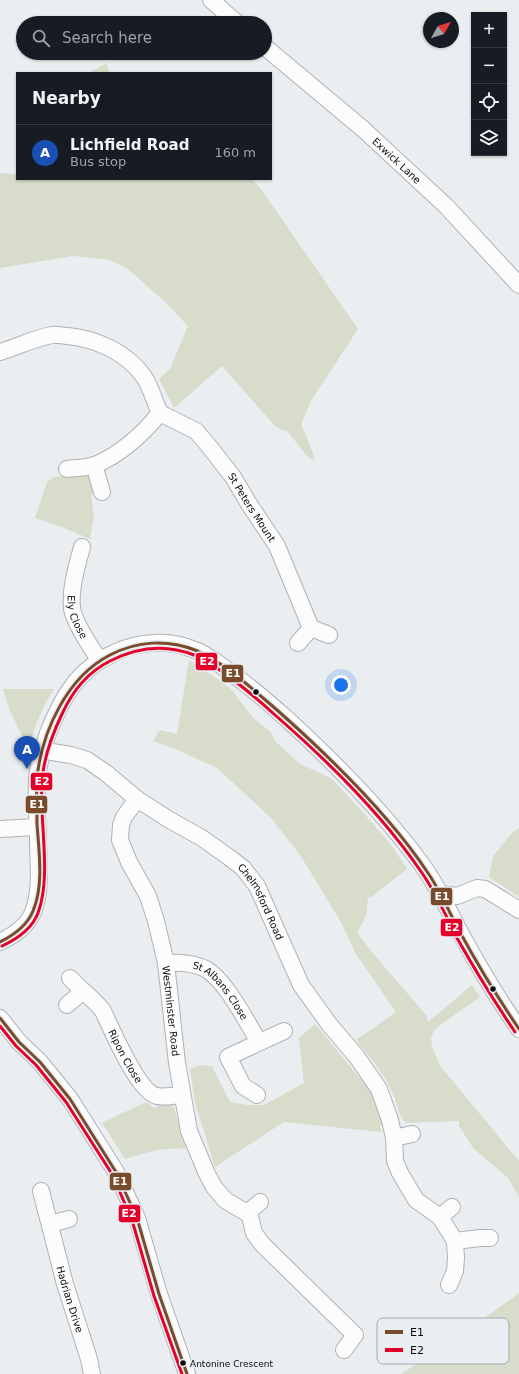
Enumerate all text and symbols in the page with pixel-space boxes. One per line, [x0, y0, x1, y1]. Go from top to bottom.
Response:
north arrow [423, 12, 459, 48]
map controls [471, 12, 507, 156]
button: + [471, 12, 507, 48]
search box [16, 16, 272, 60]
icon: search [30, 27, 52, 49]
text: Search here [62, 29, 152, 47]
button: − [471, 48, 507, 84]
button: locate [471, 84, 507, 120]
text: Nearby [32, 88, 101, 108]
button: layers [471, 120, 507, 156]
text: Lichfield Road [70, 136, 189, 154]
street label: Exwick Lane [370, 136, 423, 186]
text: A [40, 145, 50, 160]
text: 160 m [214, 145, 256, 160]
text: Bus stop [70, 154, 126, 169]
street label: St Peters Mount [226, 471, 278, 544]
street label: Ely Close [66, 595, 89, 641]
line badge: E2 [195, 652, 218, 671]
text: E2 [199, 655, 215, 668]
line badge: E1 [221, 664, 244, 683]
text: E1 [225, 667, 241, 680]
your location [331, 675, 351, 695]
unlabelled marker [251, 687, 261, 697]
pin: A [14, 736, 40, 769]
line badge: E2 [30, 772, 53, 791]
text: E2 [34, 775, 50, 788]
line badge: E1 [25, 795, 48, 814]
text: E1 [29, 798, 45, 811]
street label: Chelmsford Road [236, 861, 285, 942]
line badge: E1 [430, 887, 453, 906]
text: E1 [434, 890, 450, 903]
line badge: E2 [440, 918, 463, 937]
text: E2 [444, 921, 460, 934]
street label: St Albans Close [192, 960, 250, 1022]
street label: Westminster Road [160, 965, 181, 1057]
unlabelled marker [488, 984, 498, 994]
street label: Ripon Close [106, 1028, 144, 1085]
line badge: E1 [109, 1172, 132, 1191]
text: E1 [112, 1175, 128, 1188]
line badge: E2 [118, 1204, 141, 1223]
text: E2 [121, 1207, 137, 1220]
street label: Hadrian Drive [55, 1265, 85, 1334]
legend [377, 1318, 509, 1364]
text: E1 [410, 1326, 424, 1339]
text: E2 [410, 1344, 424, 1357]
marker: Antonine Crescent [178, 1358, 188, 1368]
place label: Antonine Crescent [190, 1359, 273, 1369]

